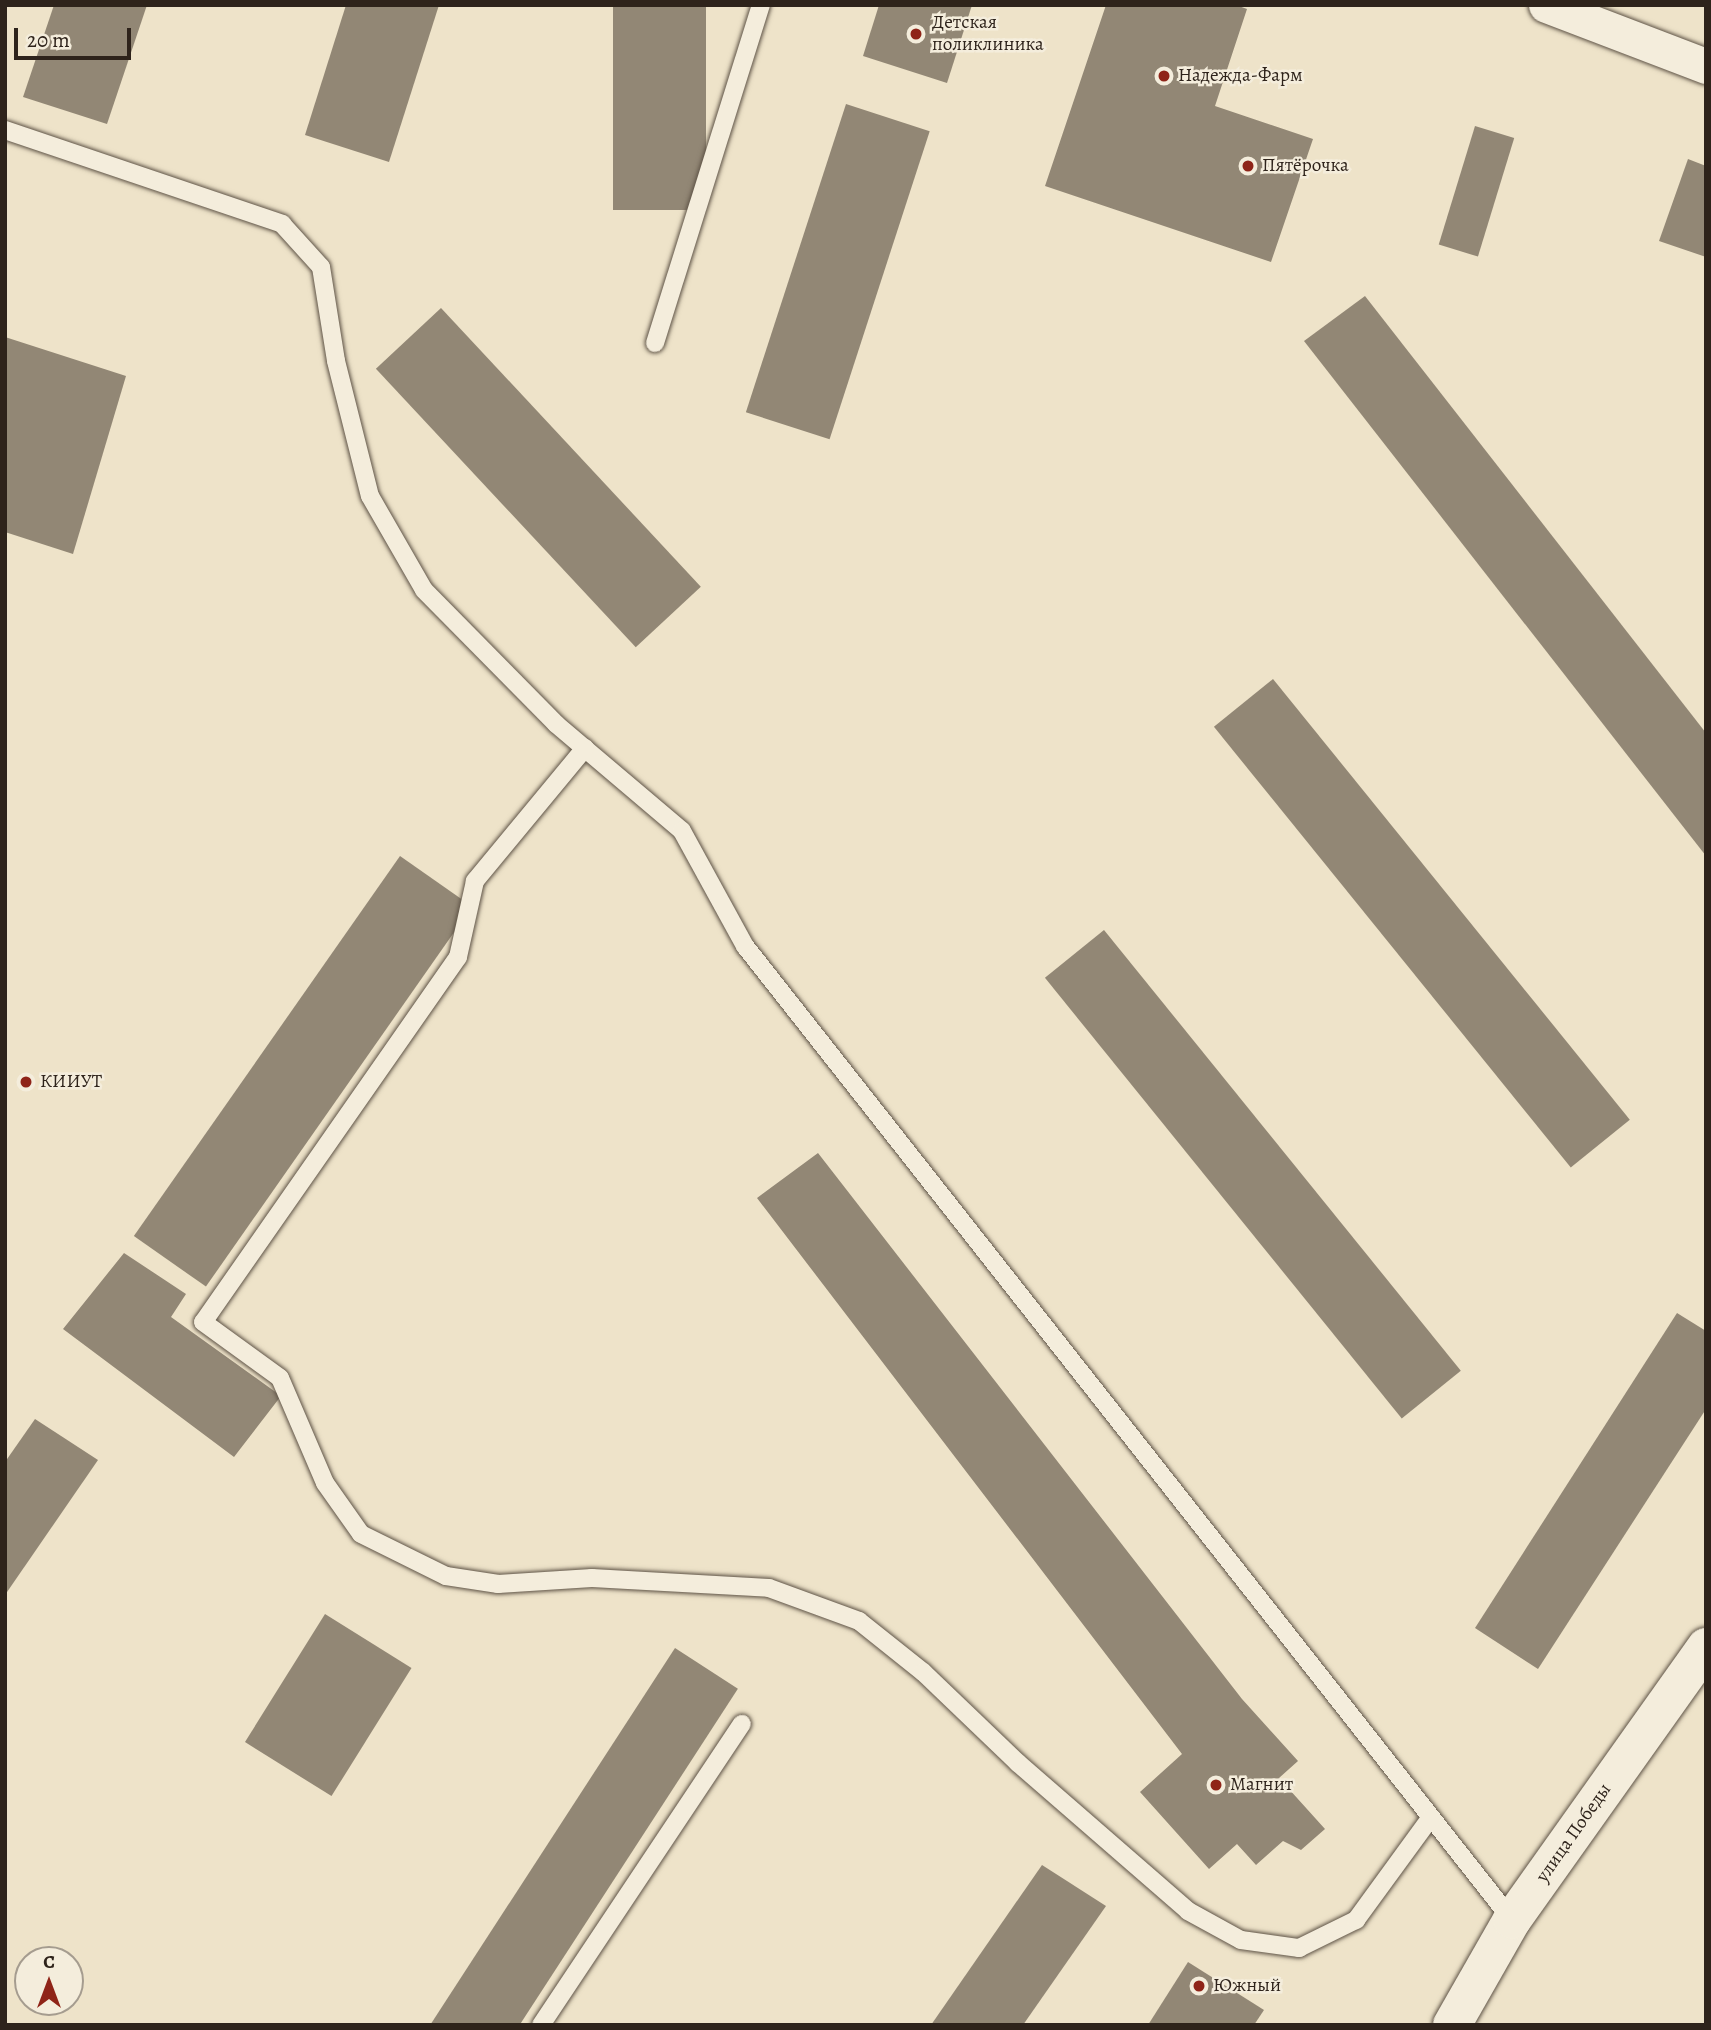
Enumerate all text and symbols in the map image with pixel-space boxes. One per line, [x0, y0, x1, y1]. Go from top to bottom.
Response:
place label: Детская поликлиника [932, 12, 1044, 56]
scale bar [18, 14, 135, 58]
marker: Детская поликлиника [906, 24, 926, 44]
text: 20 m [27, 26, 70, 54]
place label: Надежда-Фарм [1178, 65, 1303, 87]
marker: Надежда-Фарм [1156, 68, 1172, 84]
place label: Пятёрочка [1262, 155, 1349, 177]
marker: Пятёрочка [1240, 158, 1256, 174]
place label: КИИУТ [40, 1071, 102, 1093]
marker: КИИУТ [18, 1074, 34, 1090]
place label: Магнит [1230, 1774, 1293, 1796]
marker: Магнит [1208, 1777, 1224, 1793]
street label: улица Победы [1531, 1779, 1617, 1887]
north arrow [14, 1946, 84, 2016]
text: С [43, 1949, 55, 1975]
place label: Южный [1213, 1975, 1281, 1997]
marker: Южный [1191, 1978, 1207, 1994]

